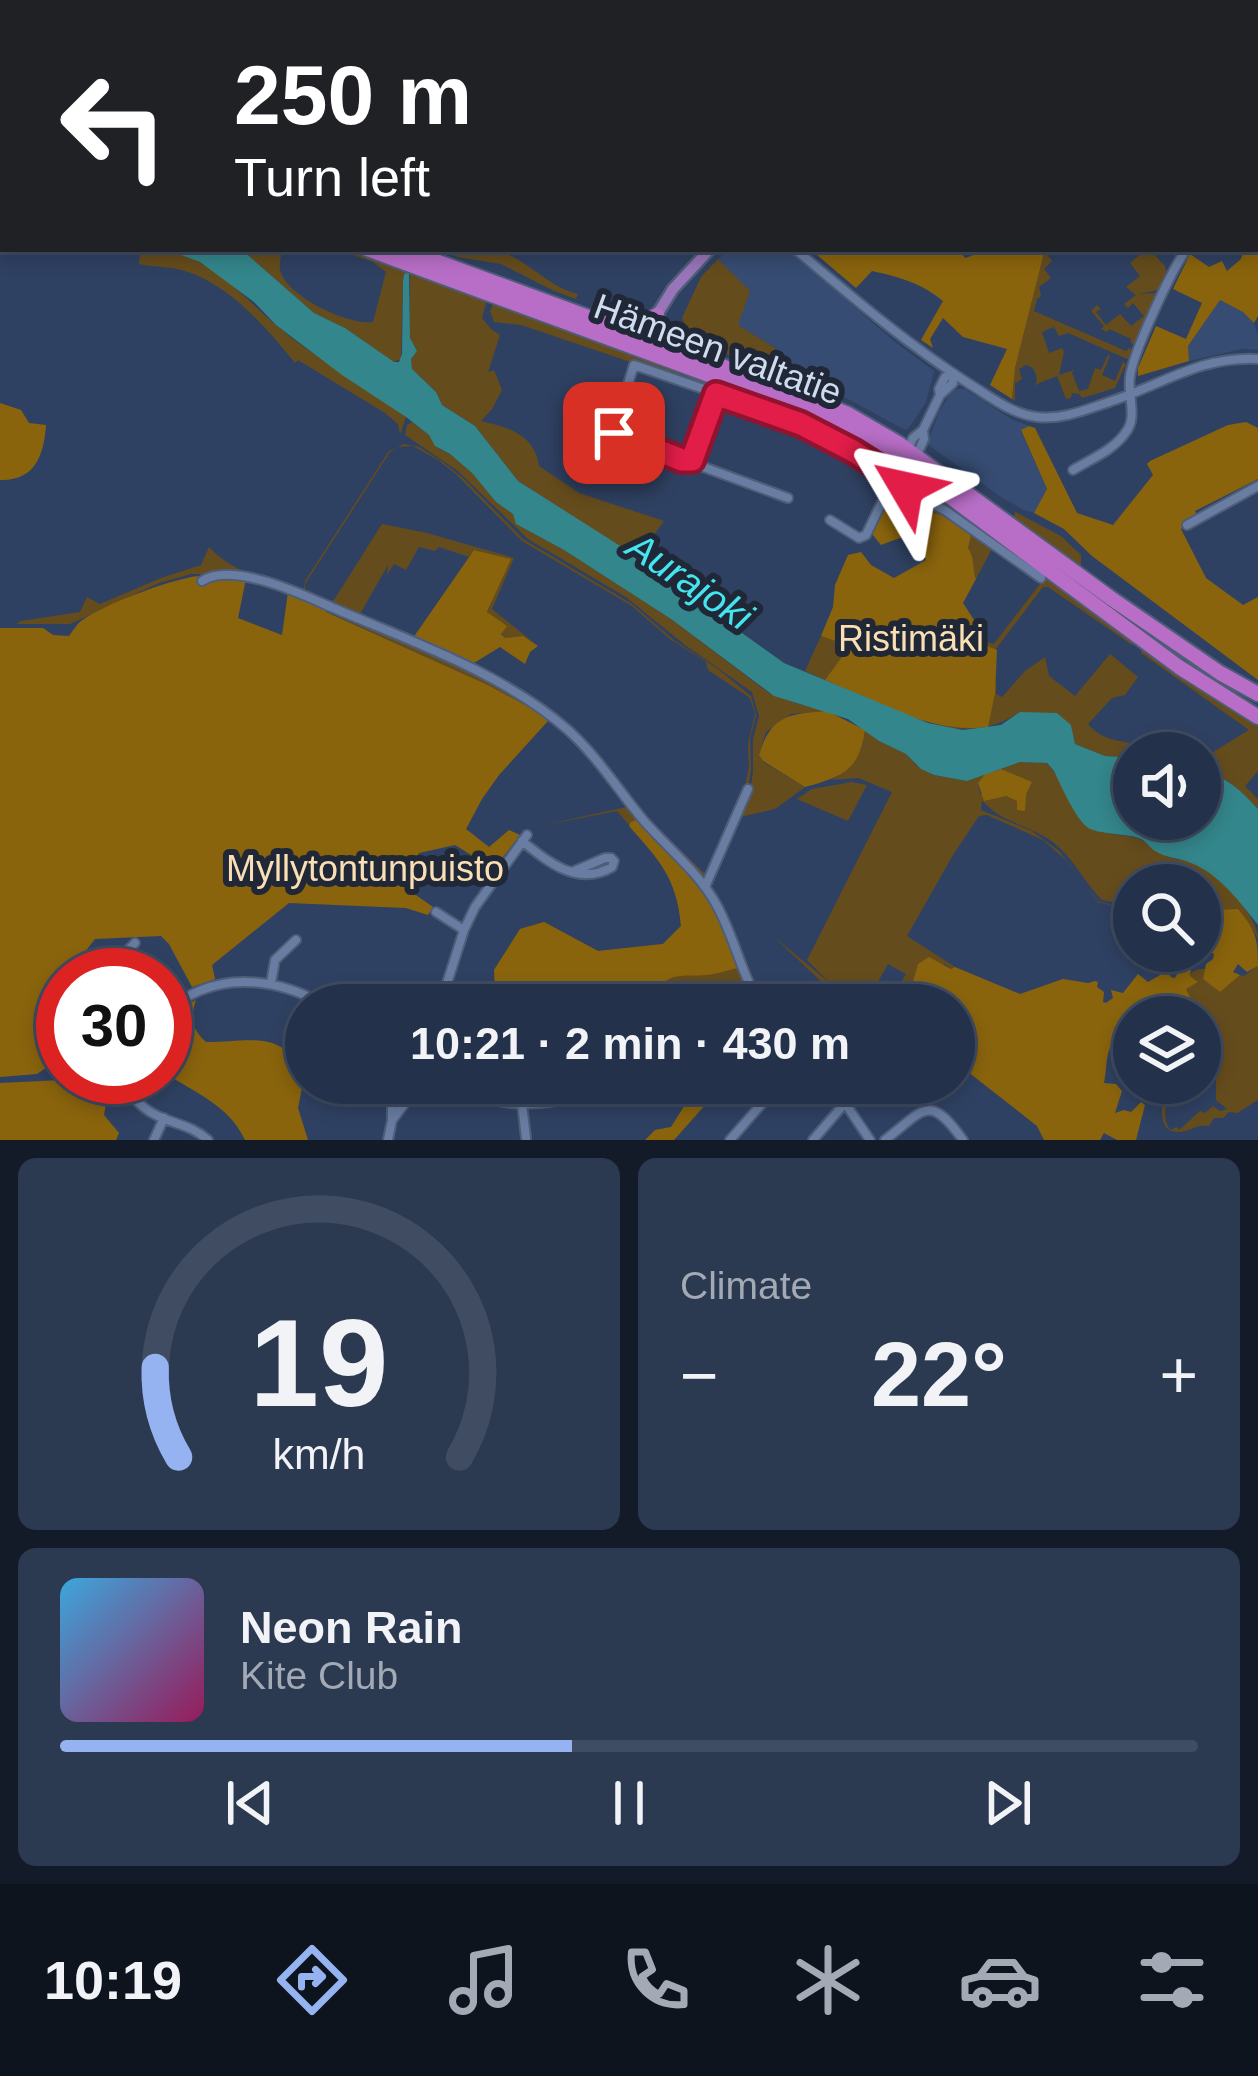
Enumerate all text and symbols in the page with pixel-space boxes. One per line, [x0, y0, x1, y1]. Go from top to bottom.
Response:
icon: left [36, 48, 192, 204]
text: 250 m [234, 48, 472, 142]
text: Turn left [234, 147, 430, 207]
street label: Hämeen valtatie [589, 285, 847, 413]
pin [563, 382, 665, 484]
icon: arrive [581, 400, 647, 466]
position arrow [843, 425, 969, 551]
water label: Aurajoki [618, 523, 762, 639]
park label: Ristimäki [838, 618, 984, 659]
map controls [1113, 732, 1221, 1104]
button: sound [1113, 732, 1221, 840]
park label: Myllytontunpuisto [226, 848, 504, 889]
button: search [1113, 864, 1221, 972]
speed limit sign: 30 [36, 948, 192, 1104]
button: layers [1113, 996, 1221, 1104]
text: 10:21 · 2 min · 430 m [410, 1018, 850, 1069]
text: Climate [680, 1264, 812, 1307]
text: 19 [250, 1293, 388, 1432]
text: 22° [871, 1325, 1007, 1425]
text: − [680, 1338, 719, 1412]
text: + [1159, 1338, 1198, 1412]
text: km/h [273, 1430, 365, 1478]
text: Neon Rain [240, 1602, 463, 1653]
text: Kite Club [240, 1654, 398, 1697]
icon: previous [217, 1770, 283, 1836]
icon: pause [596, 1770, 662, 1836]
icon: next [975, 1770, 1041, 1836]
icon: directions [270, 1938, 354, 2022]
icon: music [442, 1938, 526, 2022]
icon: phone [614, 1938, 698, 2022]
icon: climate [786, 1938, 870, 2022]
icon: car [958, 1938, 1042, 2022]
icon: filters [1130, 1938, 1214, 2022]
text: 10:19 [44, 1950, 182, 2010]

